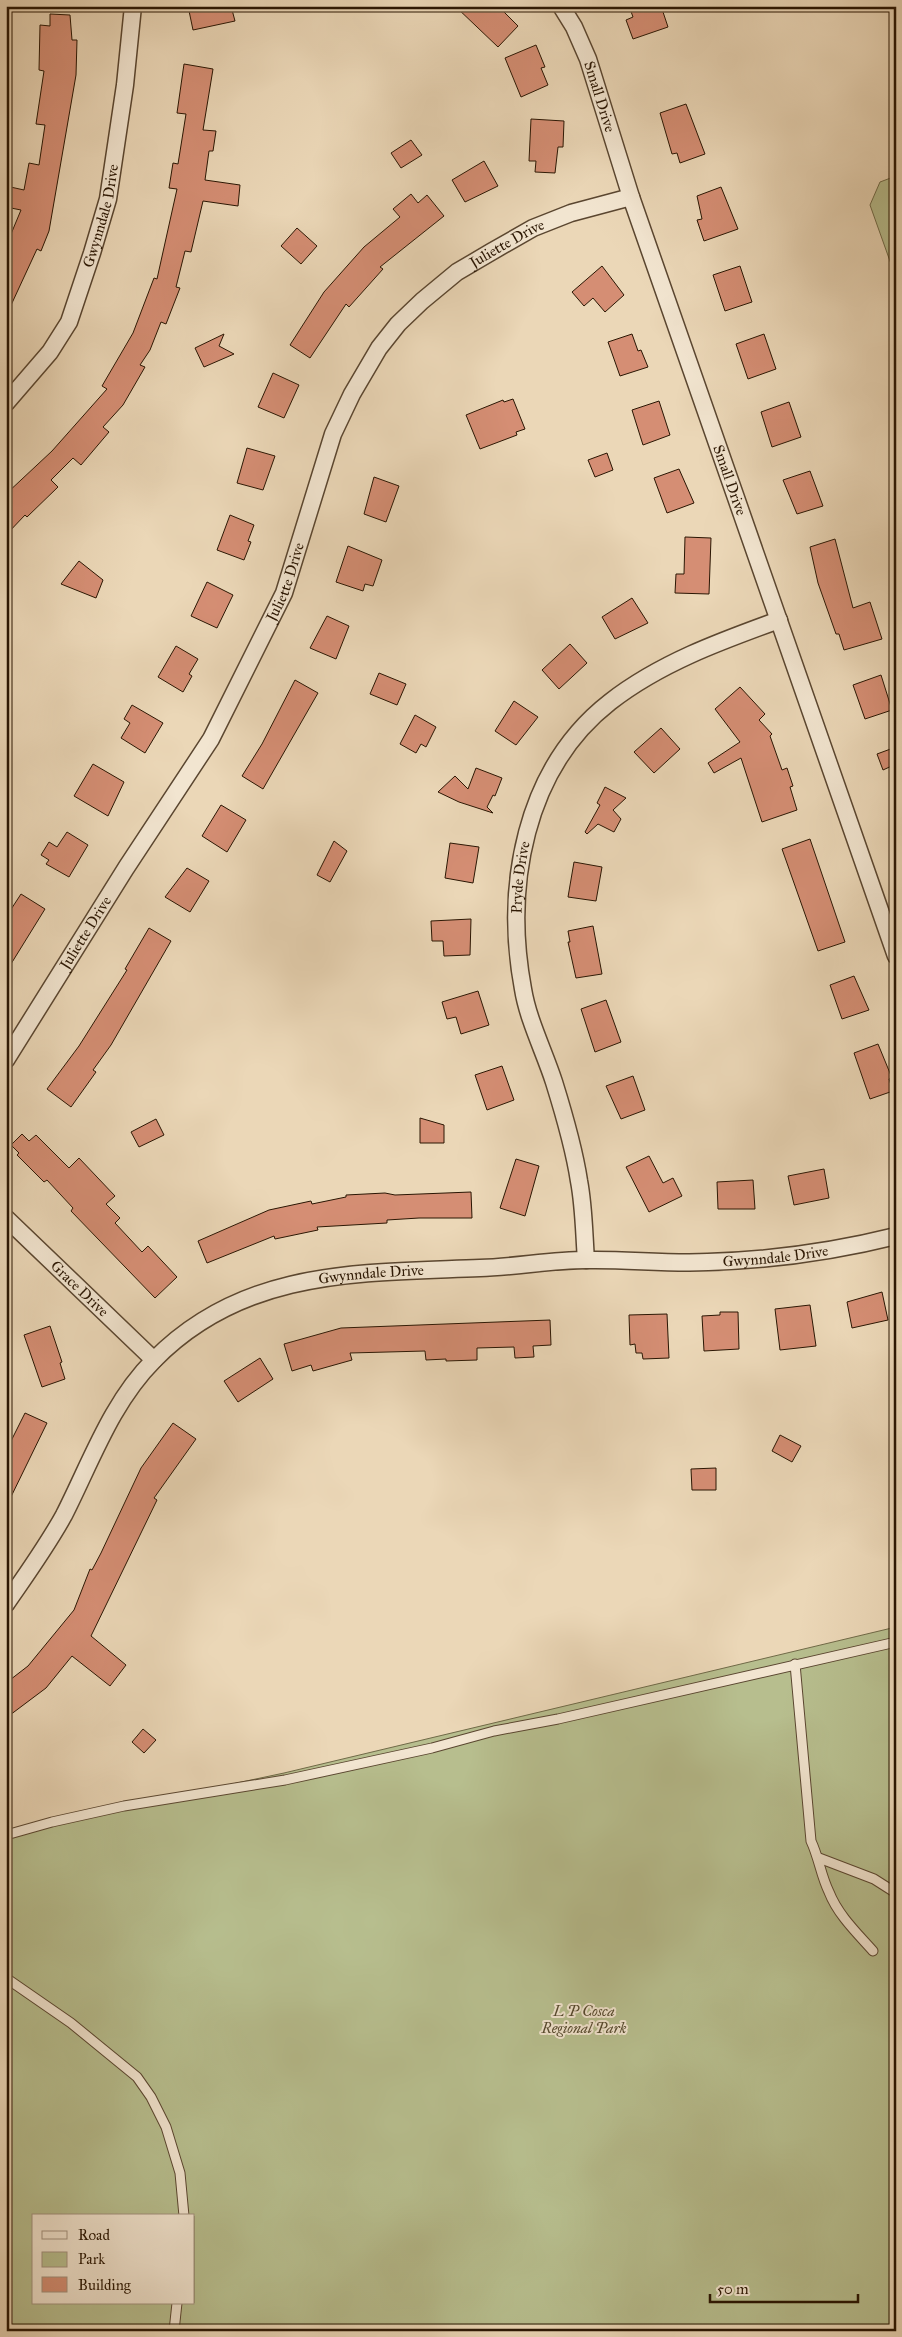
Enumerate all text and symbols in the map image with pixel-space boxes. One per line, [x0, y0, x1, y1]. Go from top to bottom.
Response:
street label: Small Drive [580, 59, 619, 134]
street label: Gwynndale Drive [79, 163, 122, 270]
street label: Juliette Drive [465, 216, 547, 273]
street label: Small Drive [709, 442, 750, 518]
street label: Juliette Drive [261, 540, 308, 627]
street label: Pryde Drive [507, 839, 534, 914]
street label: Juliette Drive [55, 893, 115, 975]
street label: Gwynndale Drive [722, 1241, 829, 1270]
street label: Grace Drive [47, 1257, 112, 1321]
street label: Gwynndale Drive [317, 1261, 424, 1288]
park label: L P Cosca Regional Park [541, 2002, 627, 2037]
legend [32, 2214, 195, 2304]
text: Road [78, 2226, 110, 2244]
text: Park [78, 2250, 105, 2268]
scale bar [710, 2272, 857, 2304]
text: Building [78, 2276, 132, 2294]
text: 50 m [717, 2280, 749, 2298]

